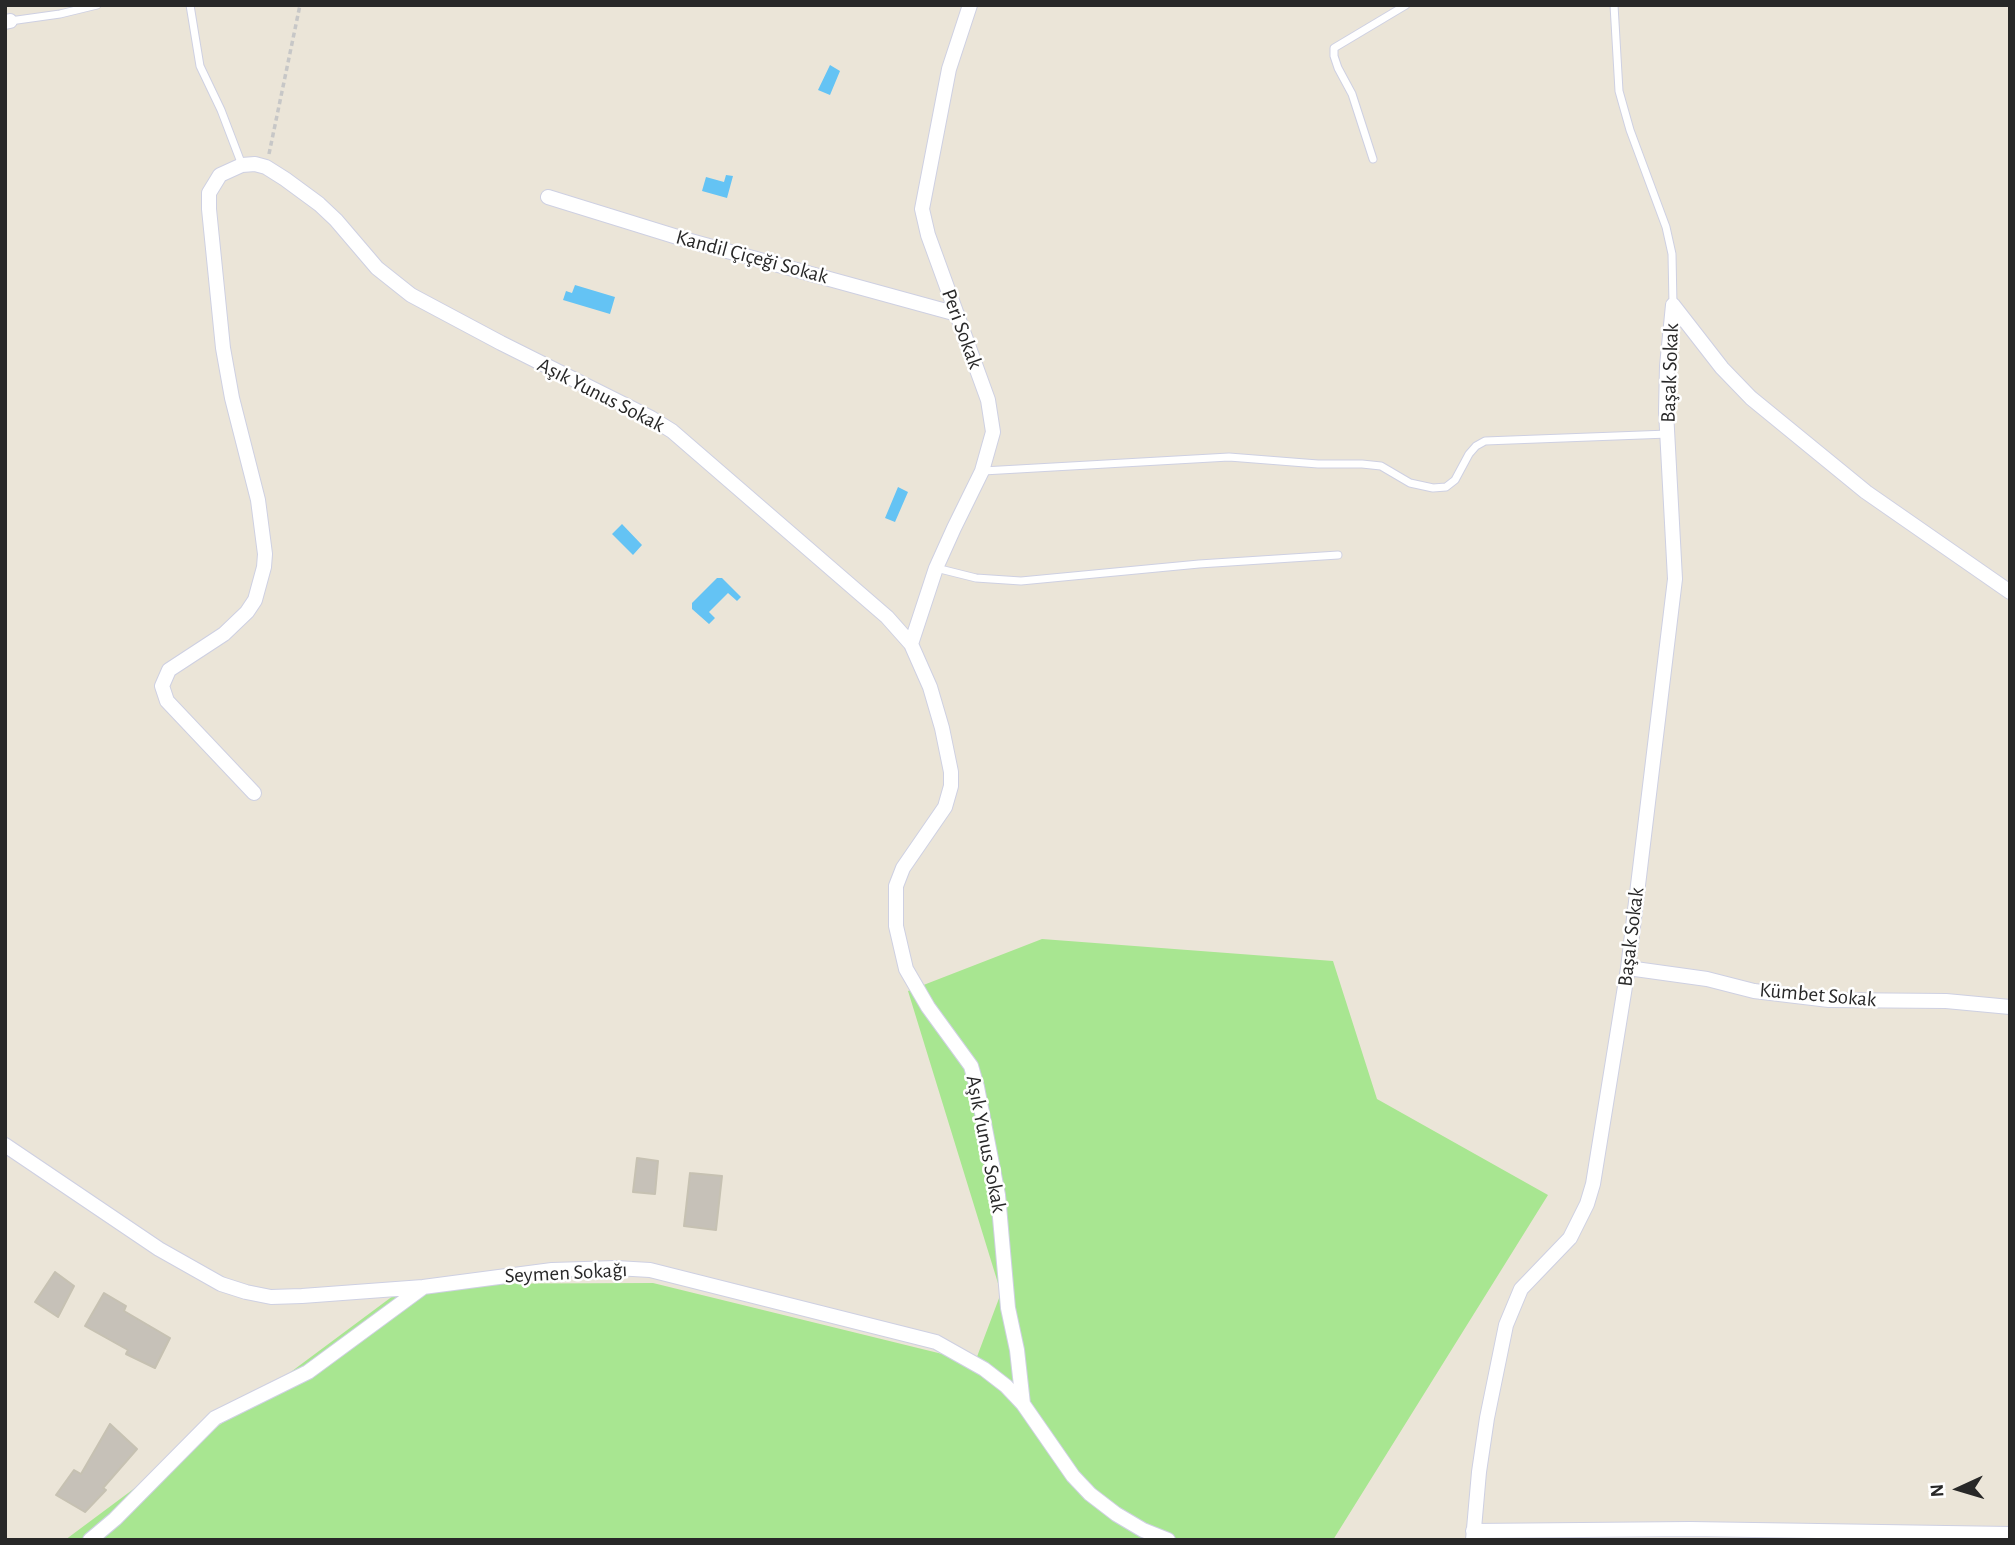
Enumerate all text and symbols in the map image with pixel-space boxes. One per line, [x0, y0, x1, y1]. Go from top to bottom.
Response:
street label: Kandil Çiçeği Sokak [673, 225, 831, 289]
street label: Peri Sokak [936, 286, 988, 372]
street label: Başak Sokak [1656, 323, 1684, 423]
street label: Aşık Yunus Sokak [533, 352, 669, 438]
street label: Başak Sokak [1612, 886, 1650, 988]
street label: Kümbet Sokak [1758, 977, 1878, 1013]
street label: Aşık Yunus Sokak [960, 1073, 1012, 1215]
street label: Seymen Sokağı [504, 1257, 628, 1289]
north arrow [1924, 1454, 1994, 1524]
text: N [1928, 1483, 1947, 1498]

